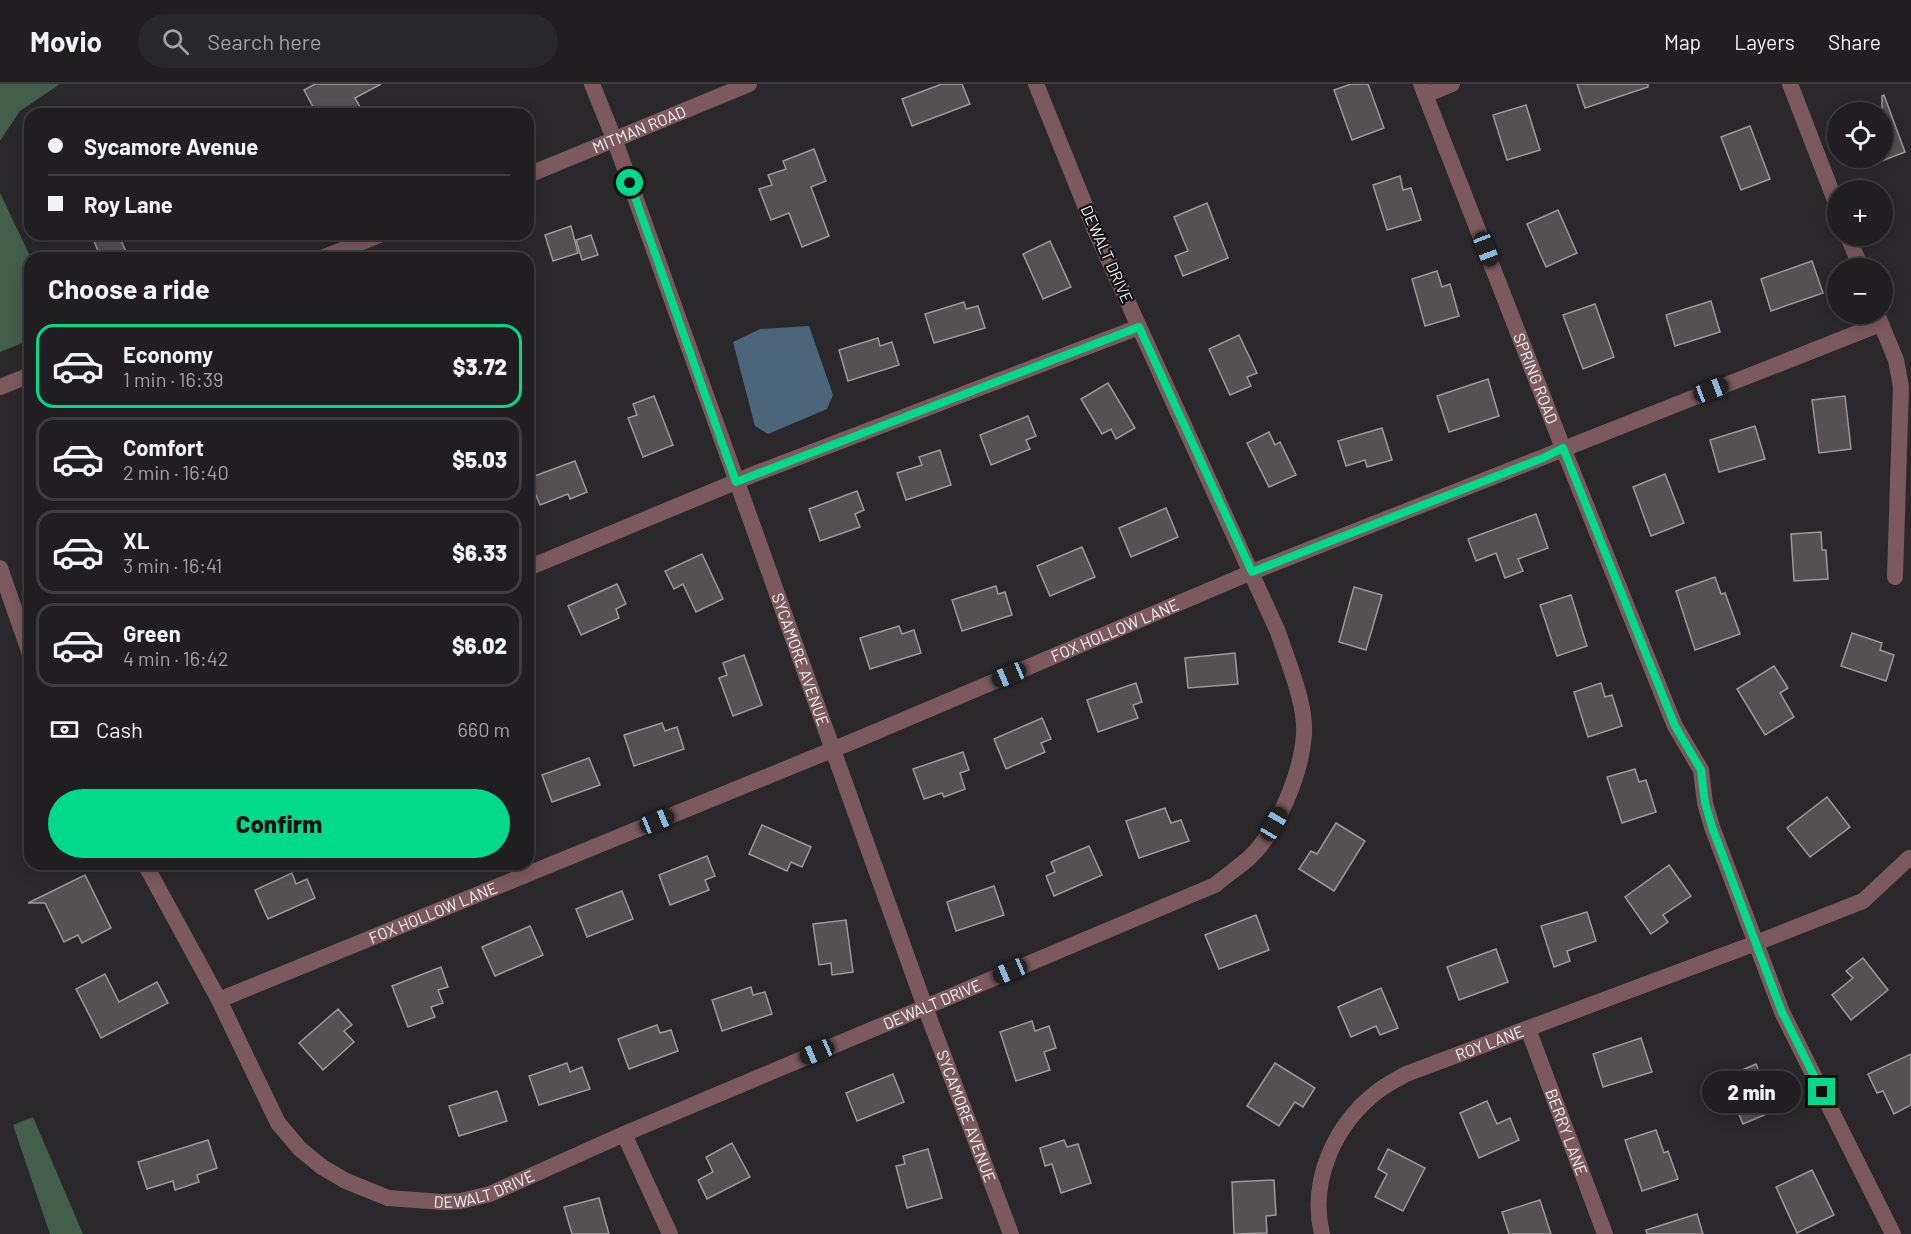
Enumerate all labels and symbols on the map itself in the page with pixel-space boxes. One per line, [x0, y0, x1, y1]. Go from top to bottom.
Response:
street label: MITMAN ROAD [589, 101, 688, 157]
route start [616, 169, 643, 196]
street label: DEWALT DRIVE [1077, 202, 1137, 305]
car [1471, 229, 1501, 269]
street label: SPRING ROAD [1510, 330, 1563, 426]
car [1691, 375, 1731, 405]
street label: SYCAMORE AVENUE [768, 590, 834, 728]
street label: FOX HOLLOW LANE [1048, 594, 1181, 665]
car [989, 660, 1029, 690]
car [1257, 804, 1291, 844]
car [637, 806, 677, 836]
street label: FOX HOLLOW LANE [366, 878, 500, 947]
car [990, 956, 1030, 986]
street label: DEWALT DRIVE [880, 975, 984, 1033]
street label: ROY LANE [1452, 1021, 1526, 1064]
car [797, 1037, 837, 1067]
street label: SYCAMORE AVENUE [933, 1047, 1001, 1185]
callout: 2 min [1702, 1071, 1801, 1113]
route end [1808, 1078, 1835, 1105]
street label: BERRY LANE [1542, 1086, 1592, 1178]
street label: DEWALT DRIVE [433, 1165, 537, 1211]

